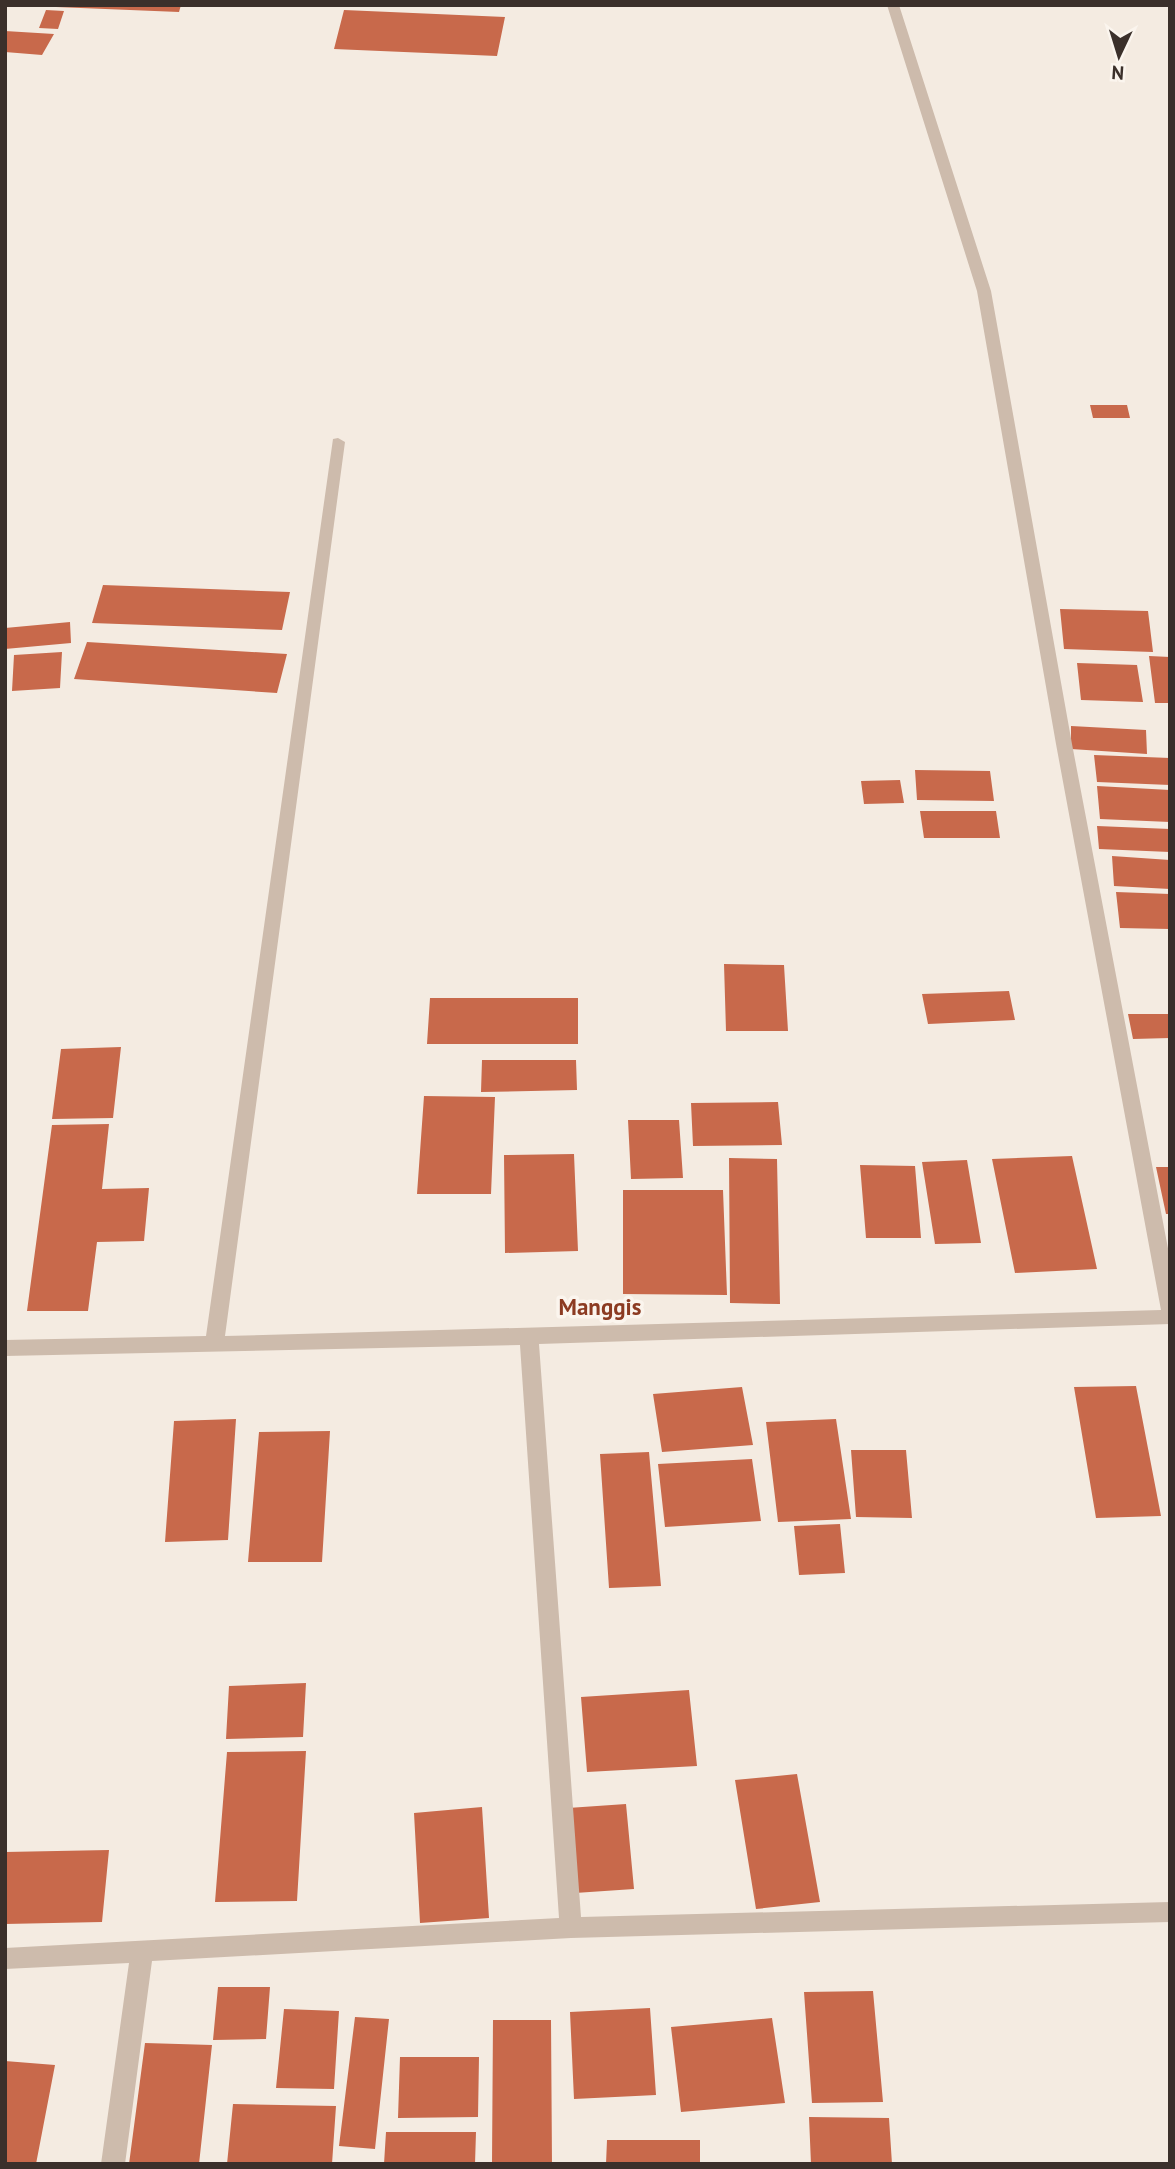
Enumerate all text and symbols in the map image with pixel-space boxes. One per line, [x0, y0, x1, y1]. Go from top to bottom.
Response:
north arrow [1084, 21, 1154, 91]
text: N [1111, 61, 1125, 85]
district label: Manggis [559, 1292, 642, 1321]

